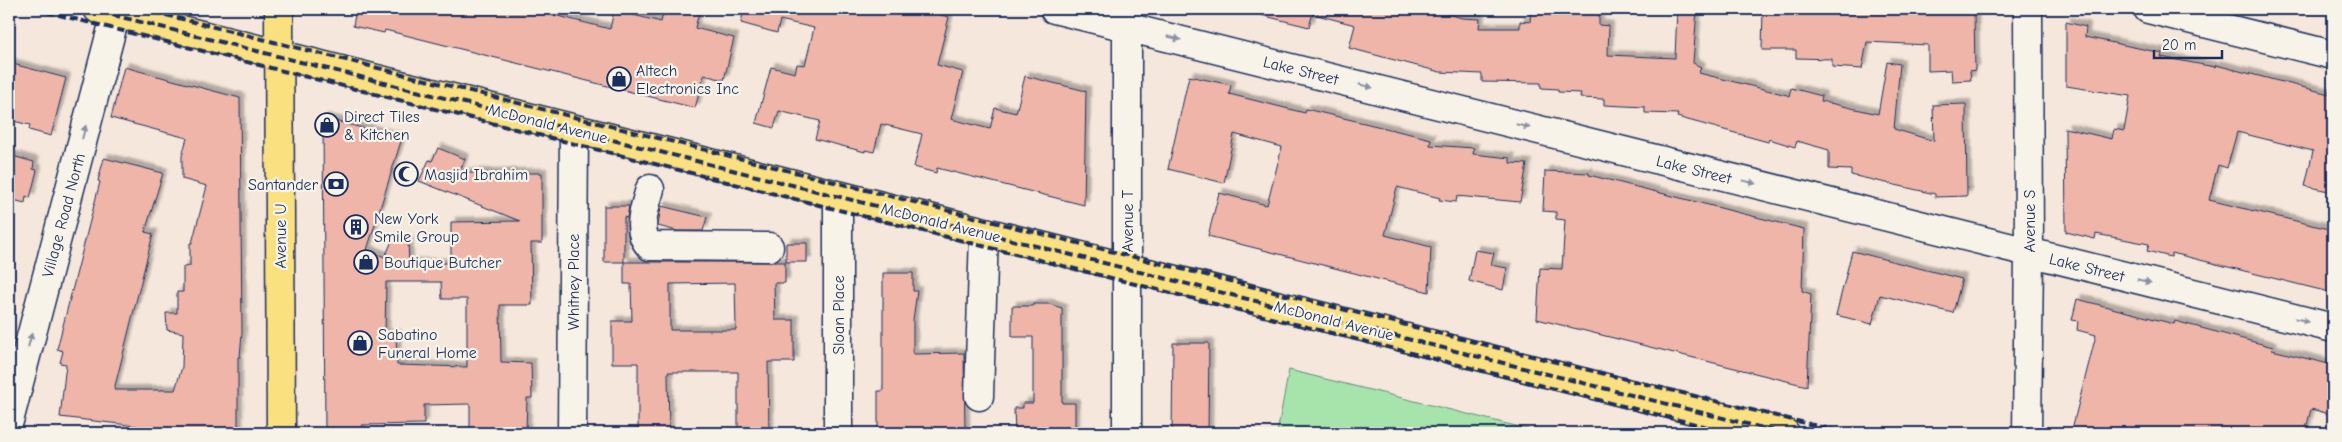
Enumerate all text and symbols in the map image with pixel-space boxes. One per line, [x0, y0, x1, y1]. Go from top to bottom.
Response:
scale bar [2154, 28, 2222, 60]
one-way arrow [1167, 34, 1182, 42]
text: 20 m [2162, 36, 2196, 54]
street label: Lake Street [1261, 53, 1341, 89]
place label: Altech Electronics Inc [636, 62, 739, 98]
shop icon: Altech Electronics Inc [606, 66, 632, 92]
one-way arrow [1358, 82, 1373, 90]
street label: McDonald Avenue [486, 100, 610, 148]
place label: Direct Tiles & Kitchen [344, 108, 420, 144]
shop icon: Direct Tiles & Kitchen [314, 112, 340, 138]
one-way arrow [1516, 122, 1531, 130]
one-way arrow [81, 124, 89, 139]
street label: Village Road North [39, 151, 89, 279]
street label: Lake Street [1654, 152, 1734, 188]
mosque icon: Masjid Ibrahim [393, 161, 419, 187]
place label: Masjid Ibrahim [424, 166, 528, 184]
bank icon: Santander [323, 171, 349, 197]
place label: Santander [248, 176, 319, 194]
one-way arrow [1741, 179, 1756, 187]
street label: Avenue T [1119, 189, 1137, 252]
street label: Avenue S [2021, 189, 2039, 252]
street label: McDonald Avenue [879, 199, 1003, 247]
street label: Avenue U [272, 203, 290, 269]
place label: New York Smile Group [374, 210, 459, 246]
building icon: New York Smile Group [343, 214, 369, 240]
street label: Whitney Place [565, 234, 583, 330]
shop icon: Boutique Butcher [353, 249, 379, 275]
street label: Lake Street [2047, 250, 2127, 286]
place label: Boutique Butcher [384, 254, 502, 272]
street label: Sloan Place [830, 275, 848, 355]
one-way arrow [2137, 277, 2152, 285]
street label: McDonald Avenue [1272, 297, 1396, 345]
one-way arrow [2295, 316, 2310, 324]
place label: Sabatino Funeral Home [378, 326, 477, 362]
shop icon: Sabatino Funeral Home [347, 330, 373, 356]
one-way arrow [26, 332, 34, 347]

